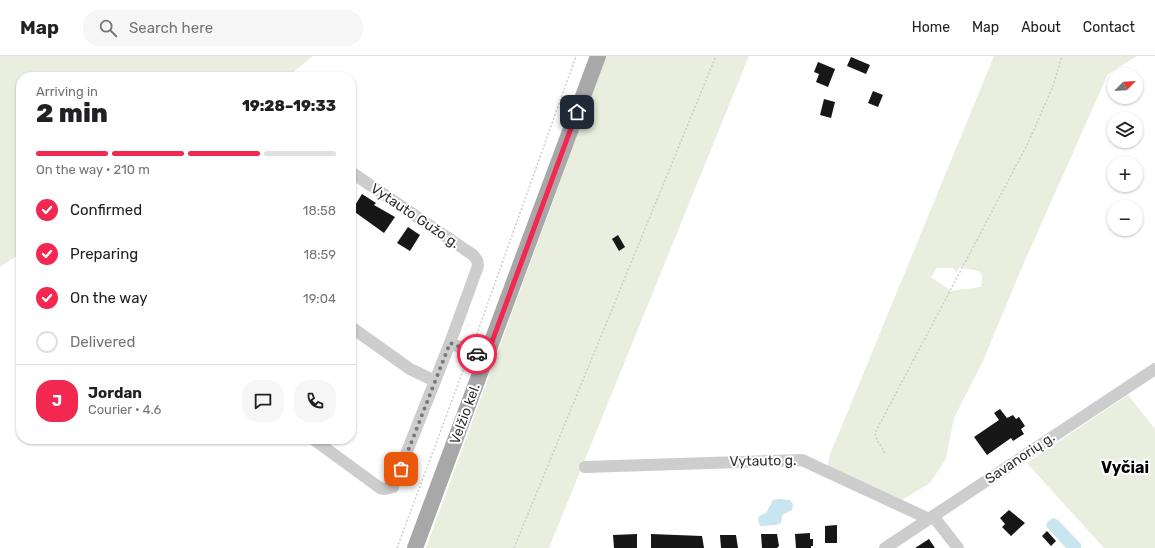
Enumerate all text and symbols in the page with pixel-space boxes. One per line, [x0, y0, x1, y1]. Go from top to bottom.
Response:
search box [83, 10, 363, 46]
text: Map [20, 16, 59, 39]
icon: search [97, 17, 119, 39]
text: Search here [129, 19, 213, 37]
text: Home [912, 19, 950, 36]
text: Map [972, 19, 999, 36]
text: About [1021, 19, 1061, 36]
text: Contact [1083, 19, 1135, 36]
north arrow [1107, 68, 1143, 104]
map controls [1107, 68, 1143, 236]
text: Arriving in [36, 84, 98, 99]
pin [560, 95, 594, 129]
text: 19:28–19:33 [242, 97, 336, 115]
text: 2 min [36, 98, 108, 129]
icon: home [566, 101, 588, 123]
button: layers [1107, 112, 1143, 148]
button: + [1107, 156, 1143, 192]
text: On the way · 210 m [36, 162, 150, 177]
street label: Vytauto Gužo g. [367, 180, 463, 252]
icon: check [36, 199, 58, 221]
button: − [1107, 200, 1143, 236]
text: Confirmed [70, 201, 142, 219]
text: 18:58 [303, 203, 336, 218]
icon: check [36, 243, 58, 265]
text: Preparing [70, 245, 138, 263]
text: 18:59 [303, 247, 336, 262]
icon: check [36, 287, 58, 309]
text: On the way [70, 289, 148, 307]
text: 19:04 [303, 291, 336, 306]
text: Delivered [70, 333, 135, 351]
courier [457, 334, 497, 374]
icon: car [466, 343, 488, 365]
button: chat [242, 380, 284, 422]
button: phone [294, 380, 336, 422]
street label: Velžio kel. [446, 381, 484, 447]
text: Jordan [88, 384, 142, 402]
text: J [52, 392, 62, 410]
text: Courier · 4.6 [88, 402, 161, 417]
street label: Savanorių g. [982, 428, 1058, 488]
pin [384, 452, 418, 486]
street label: Vytauto g. [729, 452, 797, 470]
icon: bag [390, 458, 412, 480]
district label: Vyčiai [1101, 458, 1149, 477]

